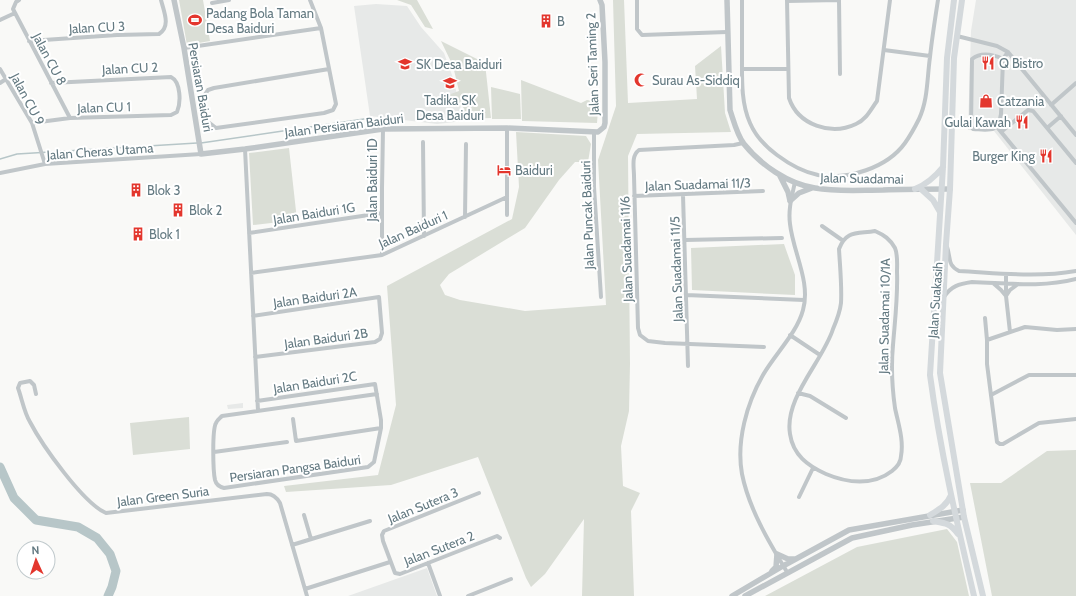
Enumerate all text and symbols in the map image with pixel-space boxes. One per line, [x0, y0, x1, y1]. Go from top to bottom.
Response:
place label: Padang Bola Taman Desa Baiduri [206, 5, 314, 36]
sports icon: Padang Bola Taman Desa Baiduri [187, 12, 203, 28]
street label: Jalan Seri Taming 2 [582, 12, 602, 117]
building icon: B [538, 13, 554, 29]
place label: B [557, 13, 565, 29]
street label: Jalan CU 3 [67, 18, 126, 37]
street label: Jalan CU 8 [29, 29, 71, 88]
street label: Persiaran Baiduri [185, 41, 217, 133]
restaurant icon: Q Bistro [980, 55, 996, 71]
place label: Q Bistro [999, 55, 1043, 71]
school or university icon: SK Desa Baiduri [397, 56, 413, 72]
place label: SK Desa Baiduri [416, 56, 502, 72]
street label: Jalan CU 2 [101, 59, 159, 78]
street label: Jalan CU 9 [7, 69, 48, 128]
mosque icon: Surau As-Siddiq [633, 72, 649, 88]
place label: Surau As-Siddiq [652, 72, 740, 88]
school or university icon: Tadika SK Desa Baiduri [442, 75, 458, 91]
place label: Tadika SK Desa Baiduri [416, 92, 484, 123]
shop icon: Catzania [978, 93, 994, 109]
place label: Catzania [997, 93, 1045, 109]
street label: Jalan CU 1 [76, 98, 131, 116]
street label: Jalan Persiaran Baiduri [283, 110, 404, 140]
place label: Gulai Kawah [944, 114, 1011, 130]
restaurant icon: Gulai Kawah [1014, 114, 1030, 130]
street label: Jalan Baiduri 1D [364, 138, 380, 223]
street label: Jalan Cheras Utama [45, 139, 155, 163]
place label: Burger King [972, 148, 1036, 164]
restaurant icon: Burger King [1038, 148, 1054, 164]
street label: Jalan Puncak Baiduri [577, 160, 597, 271]
hotel icon: Baiduri [496, 162, 512, 178]
place label: Baiduri [515, 162, 553, 178]
street label: Jalan Suadamai [819, 169, 904, 187]
street label: Jalan Suadamai 11/3 [644, 174, 751, 194]
building icon: Blok 3 [128, 182, 144, 198]
place label: Blok 3 [147, 182, 181, 198]
street label: Jalan Suadamai 11/6 [616, 196, 636, 303]
street label: Jalan Baiduri 1G [271, 199, 356, 228]
building icon: Blok 2 [170, 202, 186, 218]
place label: Blok 2 [189, 202, 223, 218]
street label: Jalan Baiduri 1 [375, 207, 450, 252]
street label: Jalan Suadamai 11/5 [666, 216, 686, 323]
building icon: Blok 1 [130, 226, 146, 242]
place label: Blok 1 [149, 226, 180, 242]
street label: Jalan Suadamai 10/1A [875, 258, 893, 375]
street label: Jalan Suakasih [924, 261, 946, 340]
street label: Jalan Baiduri 2A [271, 283, 358, 311]
street label: Jalan Baiduri 2B [282, 324, 369, 352]
street label: Jalan Baiduri 2C [271, 368, 358, 397]
street label: Persiaran Pangsa Baiduri [228, 451, 362, 485]
street label: Jalan Green Suria [115, 482, 211, 510]
street label: Jalan Sutera 3 [385, 484, 461, 527]
street label: Jalan Sutera 2 [401, 527, 477, 569]
north arrow [16, 540, 56, 580]
text: N [31, 543, 40, 557]

